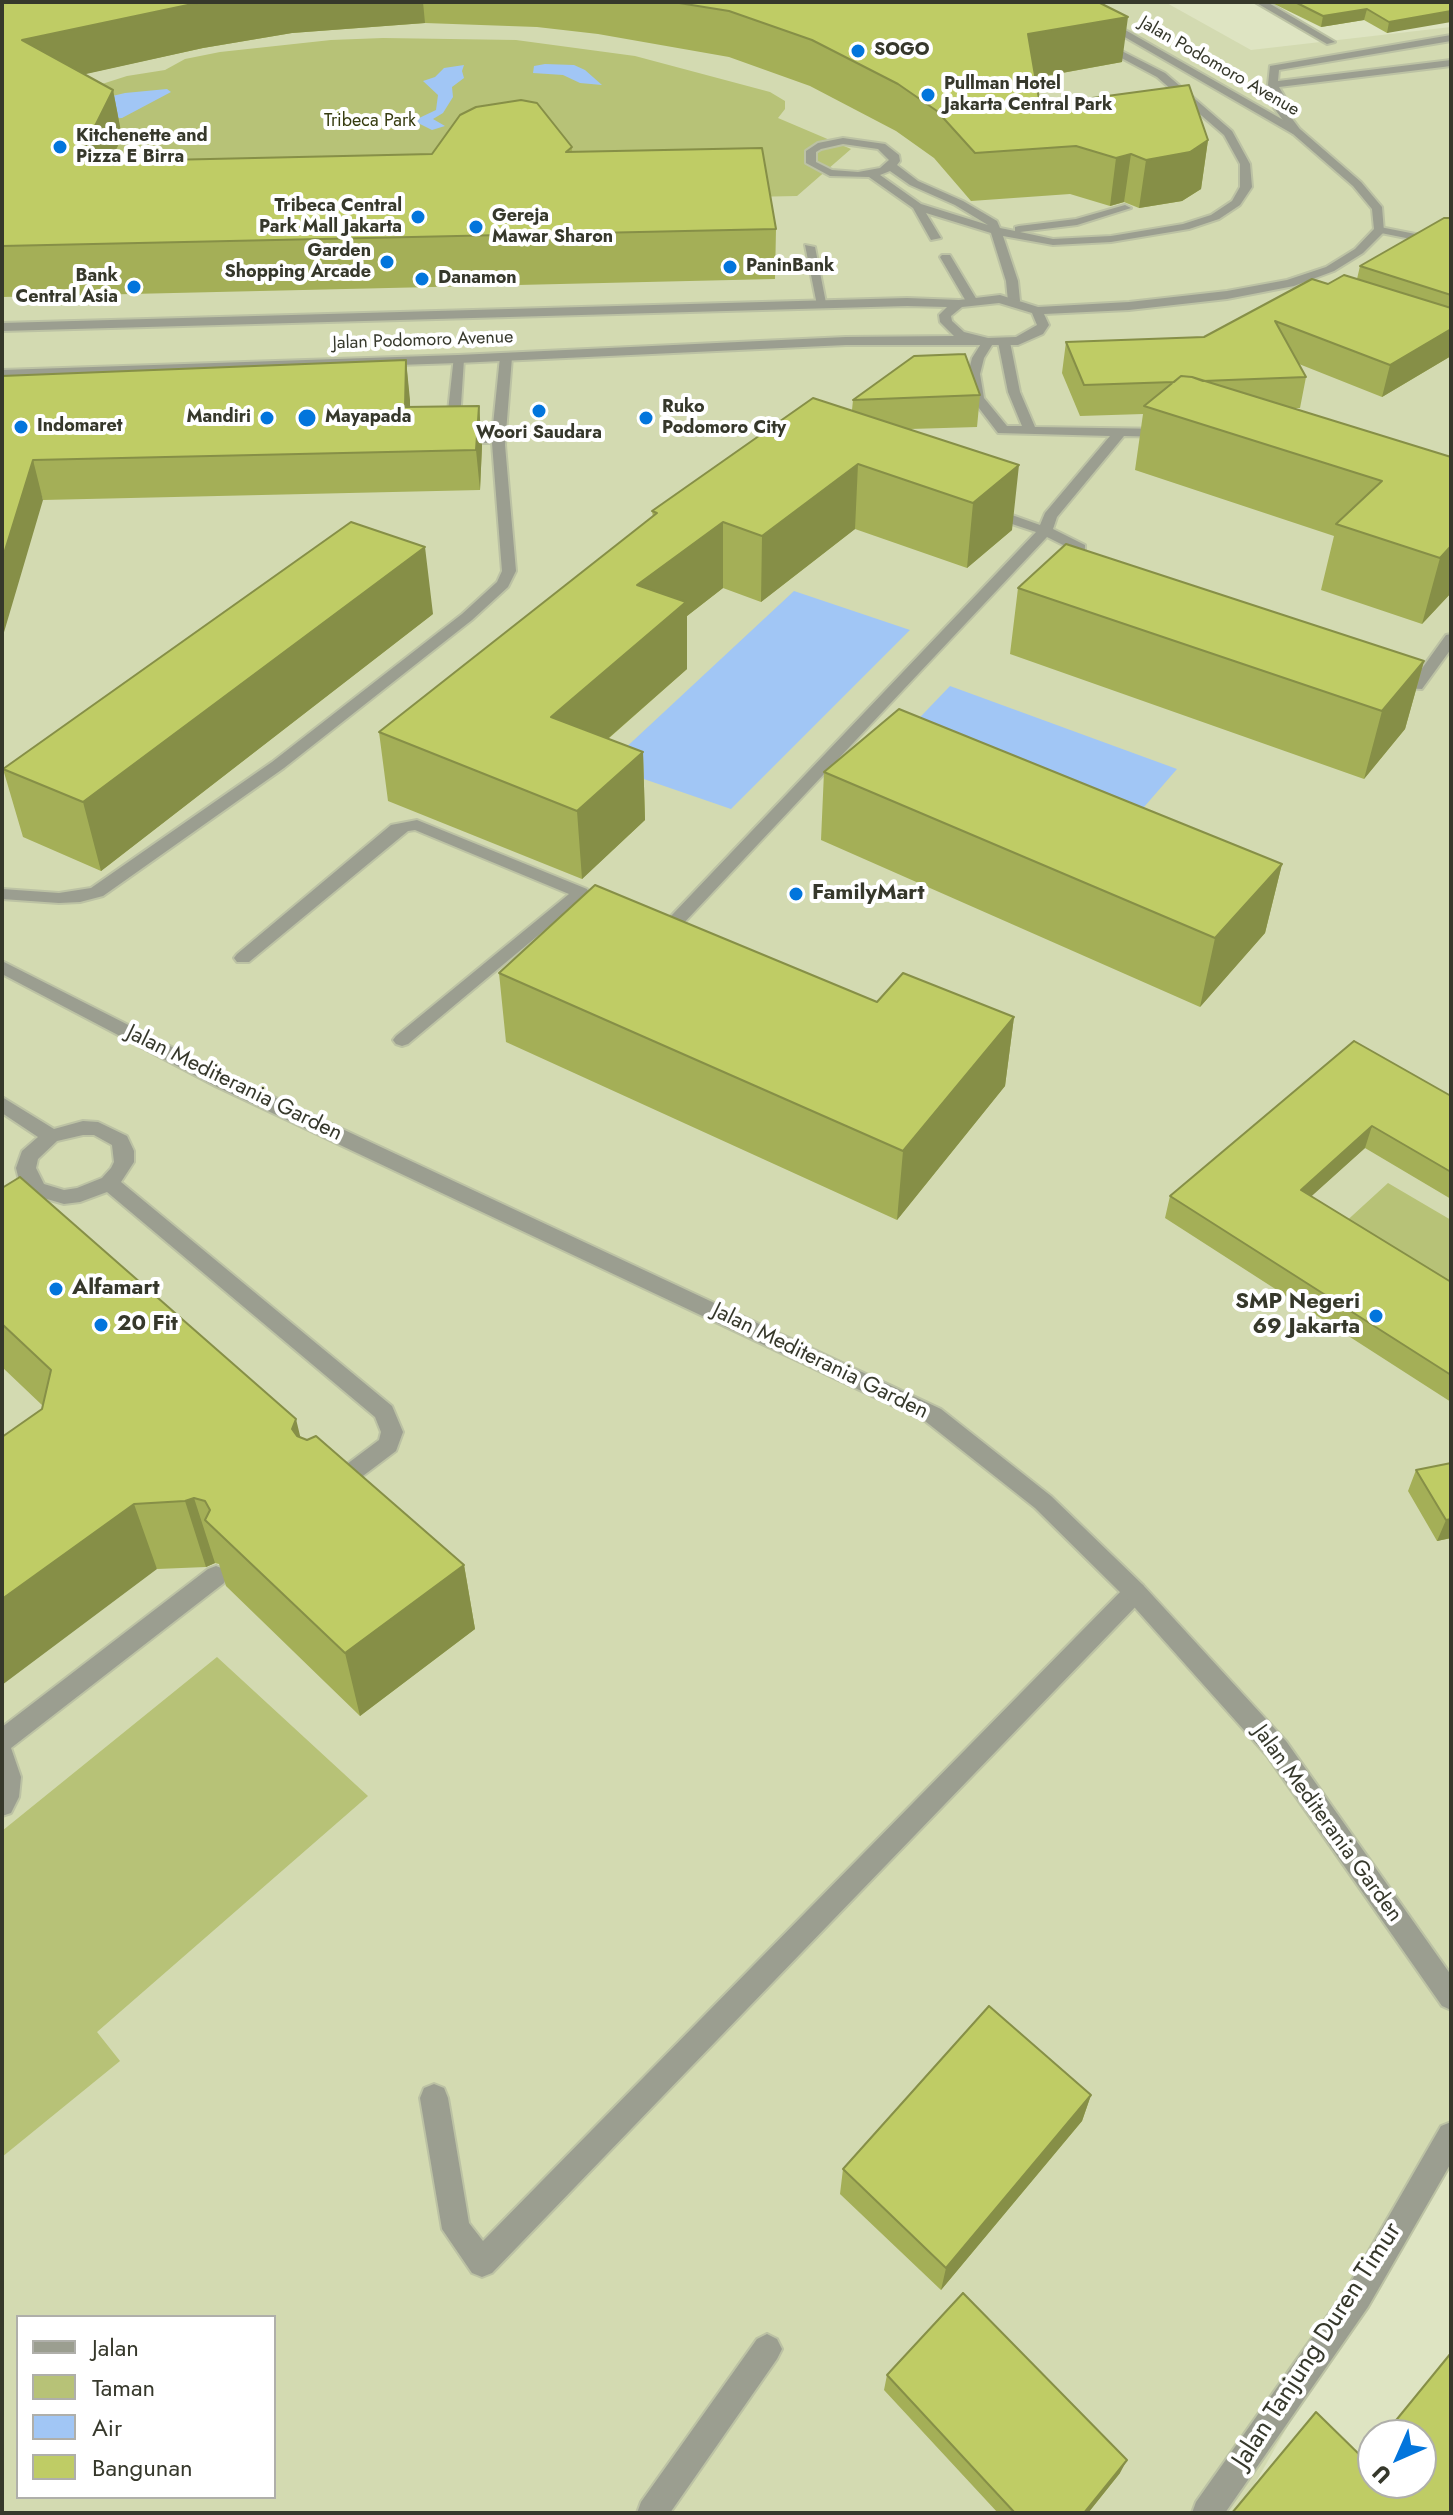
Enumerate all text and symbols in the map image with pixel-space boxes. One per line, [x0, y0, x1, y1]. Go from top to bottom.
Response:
street label: Jalan Podomoro Avenue [1135, 12, 1303, 122]
place label: SOGO [874, 40, 929, 62]
marker: SOGO [849, 42, 867, 60]
place label: Pullman Hotel Jakarta Central Park [944, 74, 1112, 116]
marker: Pullman Hotel Jakarta Central Park [919, 86, 937, 104]
park label: Tribeca Park [324, 111, 416, 133]
place label: Kitchenette and Pizza E Birra [76, 126, 208, 168]
marker: Kitchenette and Pizza E Birra [51, 138, 69, 156]
place label: Tribeca Central Park Mall Jakarta [259, 196, 402, 238]
place label: Gereja Mawar Sharon [492, 206, 613, 248]
marker: Tribeca Central Park Mall Jakarta [409, 208, 427, 226]
marker: Gereja Mawar Sharon [467, 218, 485, 236]
place label: Garden Shopping Arcade [225, 241, 371, 284]
marker: Garden Shopping Arcade [378, 253, 396, 271]
place label: PaninBank [746, 256, 834, 278]
marker: PaninBank [721, 258, 739, 276]
place label: Bank Central Asia [16, 266, 118, 308]
place label: Danamon [438, 268, 517, 290]
marker: Danamon [413, 270, 431, 288]
marker: Bank Central Asia [125, 278, 143, 296]
street label: Jalan Podomoro Avenue [332, 327, 514, 355]
place label: Ruko Podomoro City [662, 397, 786, 440]
marker: Woori Saudara [530, 402, 548, 420]
place label: Mandiri [186, 407, 251, 429]
marker: Mayapada [296, 407, 318, 429]
place label: Mayapada [325, 407, 411, 429]
marker: Mandiri [258, 409, 276, 427]
marker: Ruko Podomoro City [637, 409, 655, 427]
place label: Indomaret [37, 416, 122, 438]
marker: Indomaret [12, 418, 30, 436]
place label: Woori Saudara [476, 423, 602, 445]
place label: FamilyMart [812, 881, 924, 907]
marker: FamilyMart [787, 885, 805, 903]
street label: Jalan Mediterania Garden [122, 1020, 346, 1148]
place label: Alfamart [72, 1276, 159, 1302]
marker: Alfamart [47, 1280, 65, 1298]
place label: SMP Negeri 69 Jakarta [1235, 1290, 1360, 1342]
street label: Jalan Mediterania Garden [708, 1298, 932, 1426]
marker: SMP Negeri 69 Jakarta [1367, 1307, 1385, 1325]
place label: 20 Fit [117, 1312, 178, 1338]
marker: 20 Fit [92, 1316, 110, 1334]
street label: Jalan Mediterania Garden [1247, 1720, 1407, 1928]
street label: Jalan Tanjung Duren Timur [1227, 2217, 1409, 2475]
legend [16, 2315, 276, 2499]
text: Jalan [92, 2330, 139, 2365]
text: Taman [92, 2370, 155, 2405]
text: Air [92, 2410, 122, 2445]
north arrow [1357, 2419, 1437, 2499]
text: Bangunan [92, 2450, 193, 2485]
text: U [1365, 2458, 1398, 2491]

